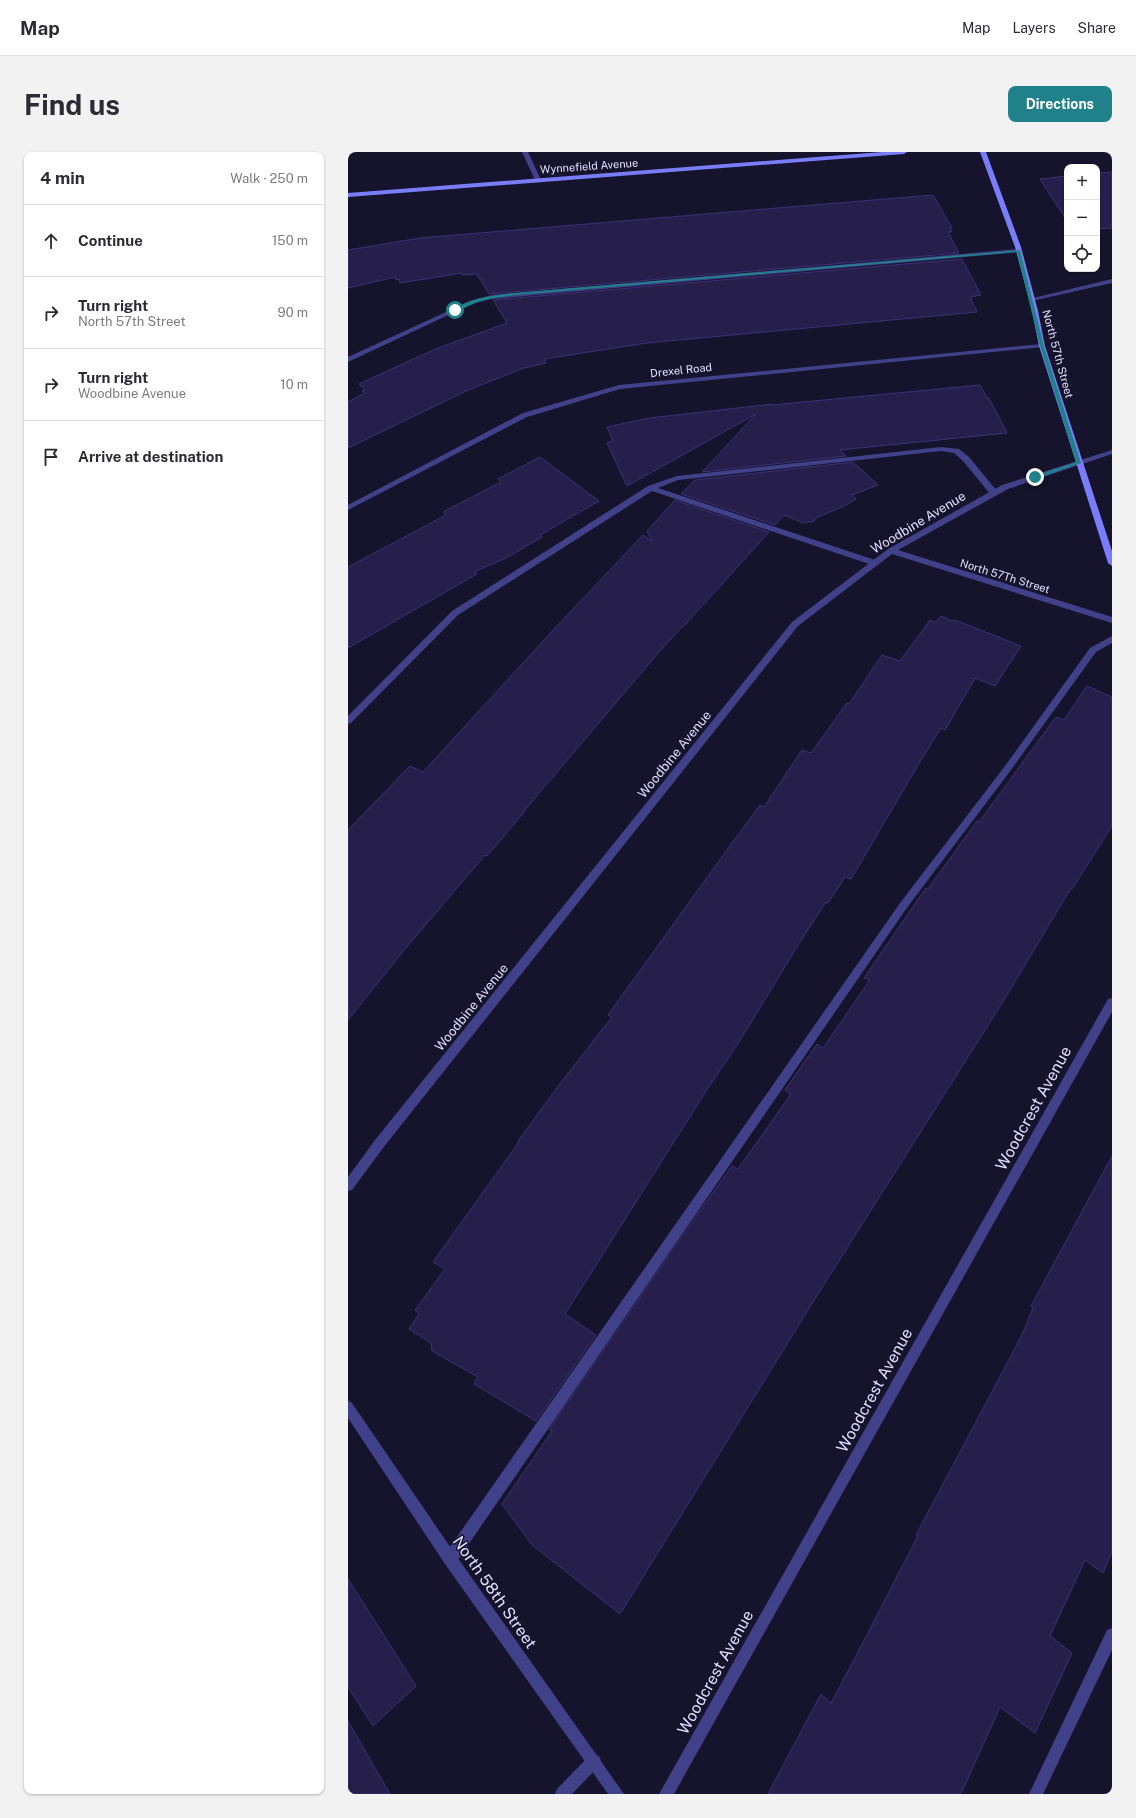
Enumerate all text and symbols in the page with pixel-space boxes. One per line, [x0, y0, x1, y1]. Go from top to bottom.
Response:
text: Map [20, 17, 60, 39]
text: Map [962, 20, 990, 36]
text: Layers [1012, 20, 1056, 36]
text: Share [1078, 20, 1116, 36]
button: Directions [1008, 86, 1112, 122]
text: Find us [24, 88, 120, 121]
street label: Wynnefield Avenue [539, 157, 639, 175]
map controls [1064, 164, 1100, 272]
button: + [1064, 164, 1100, 200]
text: 4 min [40, 168, 85, 188]
text: Walk · 250 m [230, 171, 308, 186]
button: − [1064, 200, 1100, 236]
icon: ahead [40, 230, 62, 252]
text: Continue [78, 232, 143, 249]
text: 150 m [272, 233, 308, 248]
button: locate [1064, 236, 1100, 272]
text: Turn right [78, 297, 148, 314]
route start [446, 301, 464, 319]
icon: right [40, 302, 62, 324]
text: 90 m [278, 305, 308, 320]
street label: North 57th Street [1040, 309, 1076, 399]
text: North 57th Street [78, 314, 185, 329]
street label: Drexel Road [650, 361, 712, 379]
text: Turn right [78, 369, 148, 386]
icon: right [40, 374, 62, 396]
text: 10 m [280, 377, 308, 392]
text: Woodbine Avenue [78, 386, 186, 401]
icon: arrive [40, 446, 62, 468]
text: Arrive at destination [78, 448, 223, 465]
route end [1026, 468, 1044, 486]
street label: Woodbine Avenue [868, 488, 968, 557]
street label: North 57Th Street [959, 557, 1051, 595]
street label: Woodbine Avenue [635, 708, 714, 801]
street label: Woodbine Avenue [432, 961, 511, 1054]
street label: Woodcrest Avenue [991, 1043, 1075, 1174]
street label: Woodcrest Avenue [832, 1325, 916, 1456]
street label: North 58th Street [449, 1532, 541, 1652]
street label: Woodcrest Avenue [673, 1607, 757, 1738]

